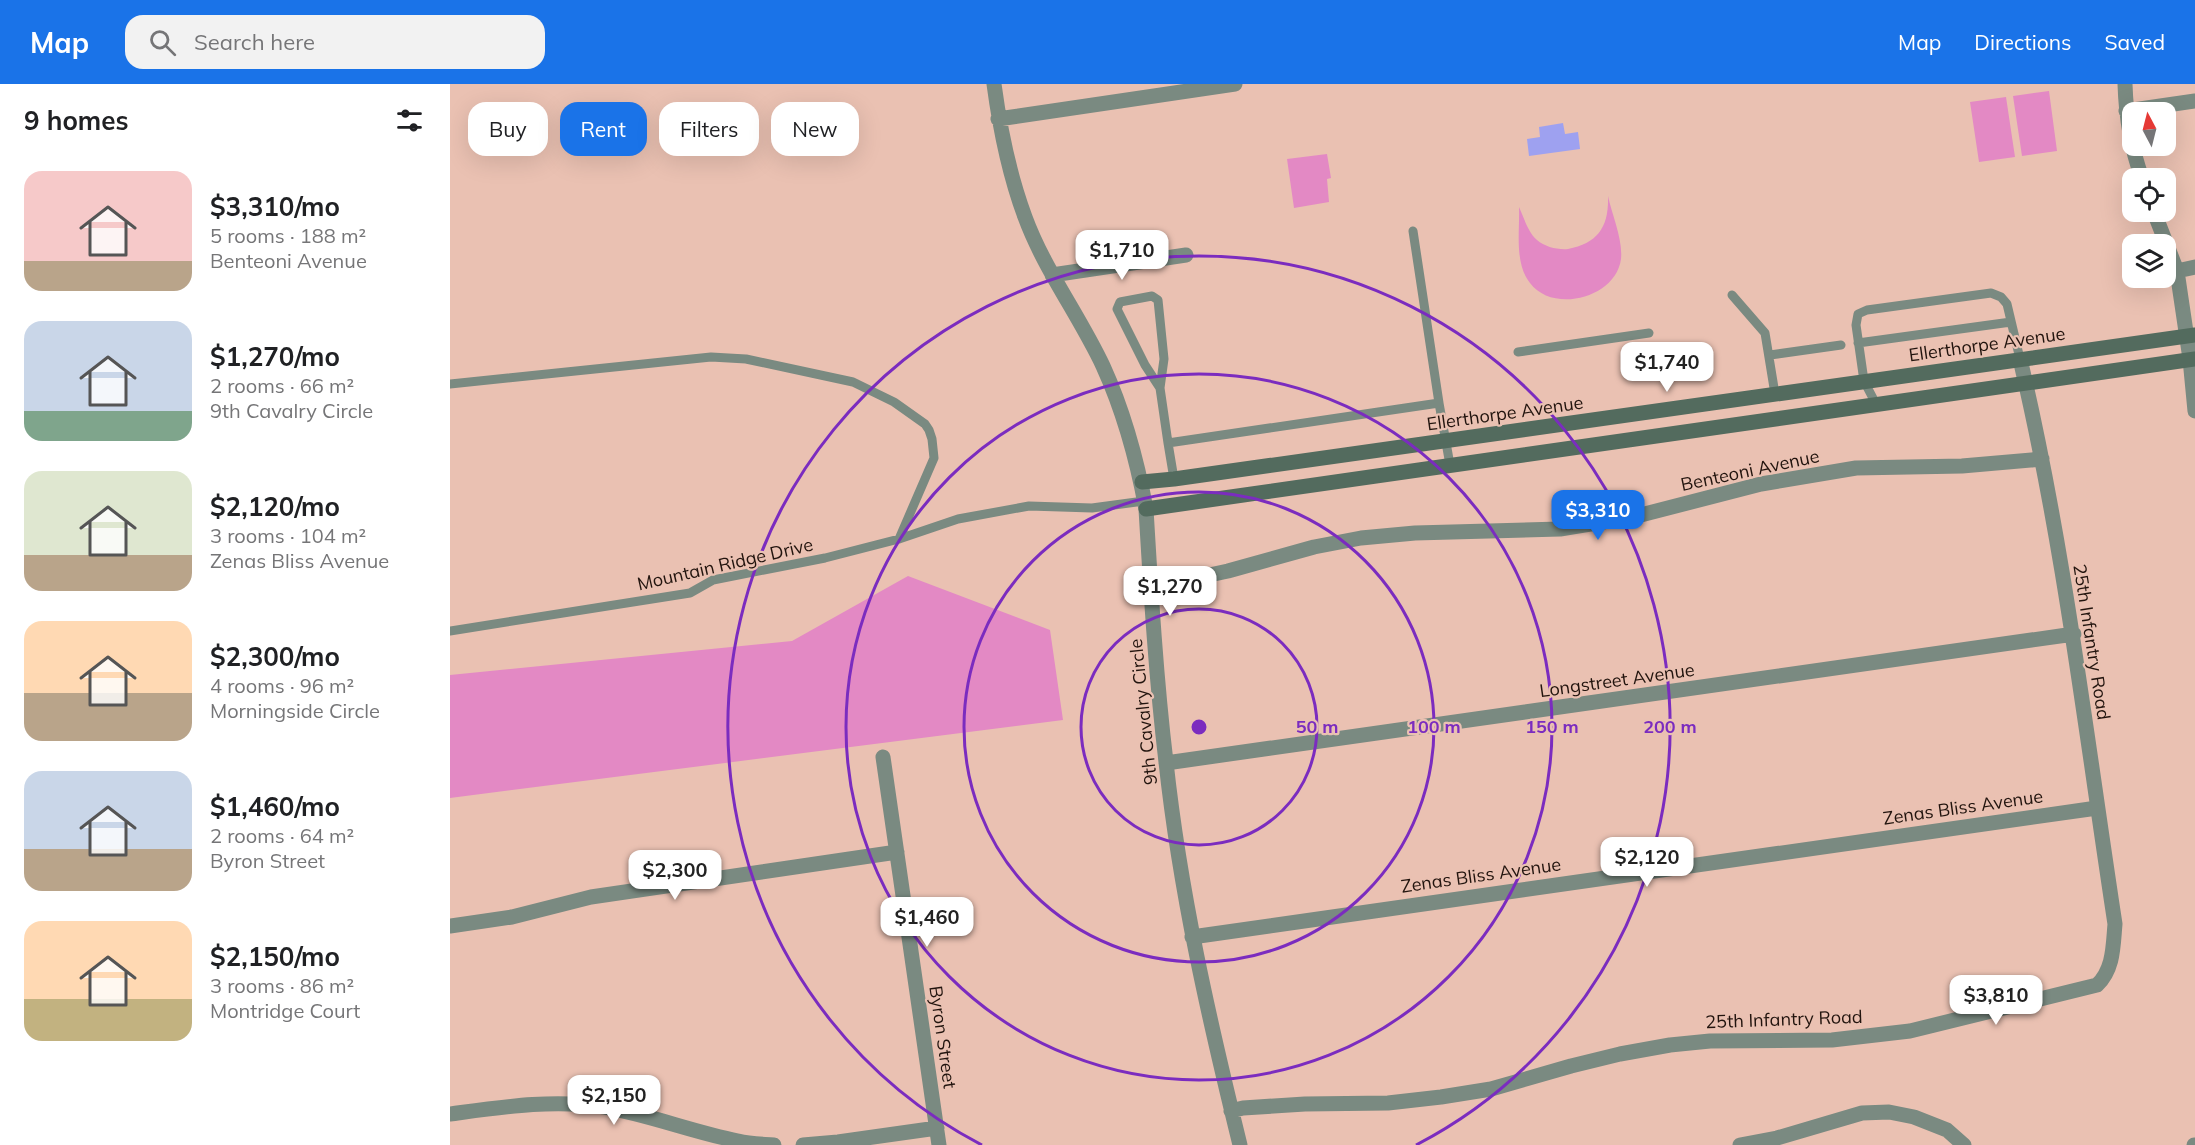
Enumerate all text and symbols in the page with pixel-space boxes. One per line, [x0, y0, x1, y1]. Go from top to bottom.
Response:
search box [125, 15, 545, 69]
text: Map [30, 25, 89, 60]
icon: search [146, 26, 179, 59]
text: Search here [194, 28, 315, 56]
text: Map [1898, 29, 1941, 55]
text: Directions [1974, 29, 2071, 55]
text: Saved [2104, 29, 2165, 55]
chip: Buy [468, 102, 548, 156]
chip: Rent [560, 102, 647, 156]
chip: Filters [659, 102, 759, 156]
chip: New [771, 102, 859, 156]
north arrow [2122, 102, 2176, 156]
map controls [2122, 102, 2176, 288]
text: 9 homes [24, 104, 128, 137]
icon: filters [393, 104, 426, 137]
button: locate [2122, 168, 2176, 222]
text: $3,310/mo [210, 190, 340, 223]
icon: home [72, 195, 144, 267]
text: 5 rooms · 188 m² [210, 223, 366, 248]
pin: $1,710 [1073, 230, 1171, 281]
button: layers [2122, 234, 2176, 288]
text: $1,710 [1090, 237, 1154, 262]
text: Benteoni Avenue [210, 248, 367, 273]
street label: Ellerthorpe Avenue [1907, 322, 2067, 366]
text: $1,270/mo [210, 340, 340, 373]
pin: $1,740 [1618, 342, 1716, 393]
icon: home [72, 345, 144, 417]
text: $1,740 [1635, 349, 1699, 374]
text: 2 rooms · 66 m² [210, 373, 354, 398]
street label: Ellerthorpe Avenue [1425, 391, 1585, 435]
text: 9th Cavalry Circle [210, 398, 373, 423]
street label: Benteoni Avenue [1679, 444, 1821, 496]
text: $2,120/mo [210, 490, 340, 523]
pin: $3,310 [1549, 490, 1647, 541]
icon: home [72, 495, 144, 567]
text: $3,310 [1566, 497, 1630, 522]
text: 3 rooms · 104 m² [210, 523, 366, 548]
street label: Mountain Ridge Drive [635, 533, 815, 595]
text: Zenas Bliss Avenue [210, 548, 389, 573]
street label: 25th Infantry Road [2068, 562, 2116, 722]
pin: $1,270 [1121, 566, 1219, 617]
text: $1,270 [1138, 573, 1202, 598]
street label: 9th Cavalry Circle [1124, 638, 1162, 786]
text: $2,300/mo [210, 640, 340, 673]
icon: home [72, 645, 144, 717]
street label: Longstreet Avenue [1538, 658, 1696, 702]
text: 4 rooms · 96 m² [210, 673, 354, 698]
text: Morningside Circle [210, 698, 380, 723]
text: 50 m [1296, 715, 1338, 738]
text: 100 m [1407, 715, 1461, 738]
text: 150 m [1525, 715, 1579, 738]
text: 200 m [1643, 715, 1697, 738]
centre of rings [1189, 717, 1209, 737]
street label: Zenas Bliss Avenue [1882, 784, 2044, 830]
text: $1,460/mo [210, 790, 340, 823]
icon: home [72, 795, 144, 867]
text: 2 rooms · 64 m² [210, 823, 354, 848]
pin: $2,120 [1598, 837, 1696, 888]
text: $2,120 [1615, 844, 1679, 869]
text: Byron Street [210, 848, 325, 873]
pin: $2,300 [626, 850, 724, 901]
street label: Zenas Bliss Avenue [1400, 852, 1562, 898]
text: $2,300 [643, 857, 707, 882]
pin: $1,460 [878, 897, 976, 948]
text: $1,460 [895, 904, 959, 929]
text: $2,150/mo [210, 940, 340, 973]
icon: home [72, 945, 144, 1017]
text: 3 rooms · 86 m² [210, 973, 354, 998]
pin: $3,810 [1947, 975, 2045, 1026]
text: $3,810 [1964, 982, 2028, 1007]
street label: Byron Street [924, 984, 962, 1090]
text: Montridge Court [210, 998, 360, 1023]
street label: 25th Infantry Road [1705, 1005, 1863, 1033]
pin: $2,150 [565, 1075, 663, 1126]
text: $2,150 [582, 1082, 646, 1107]

